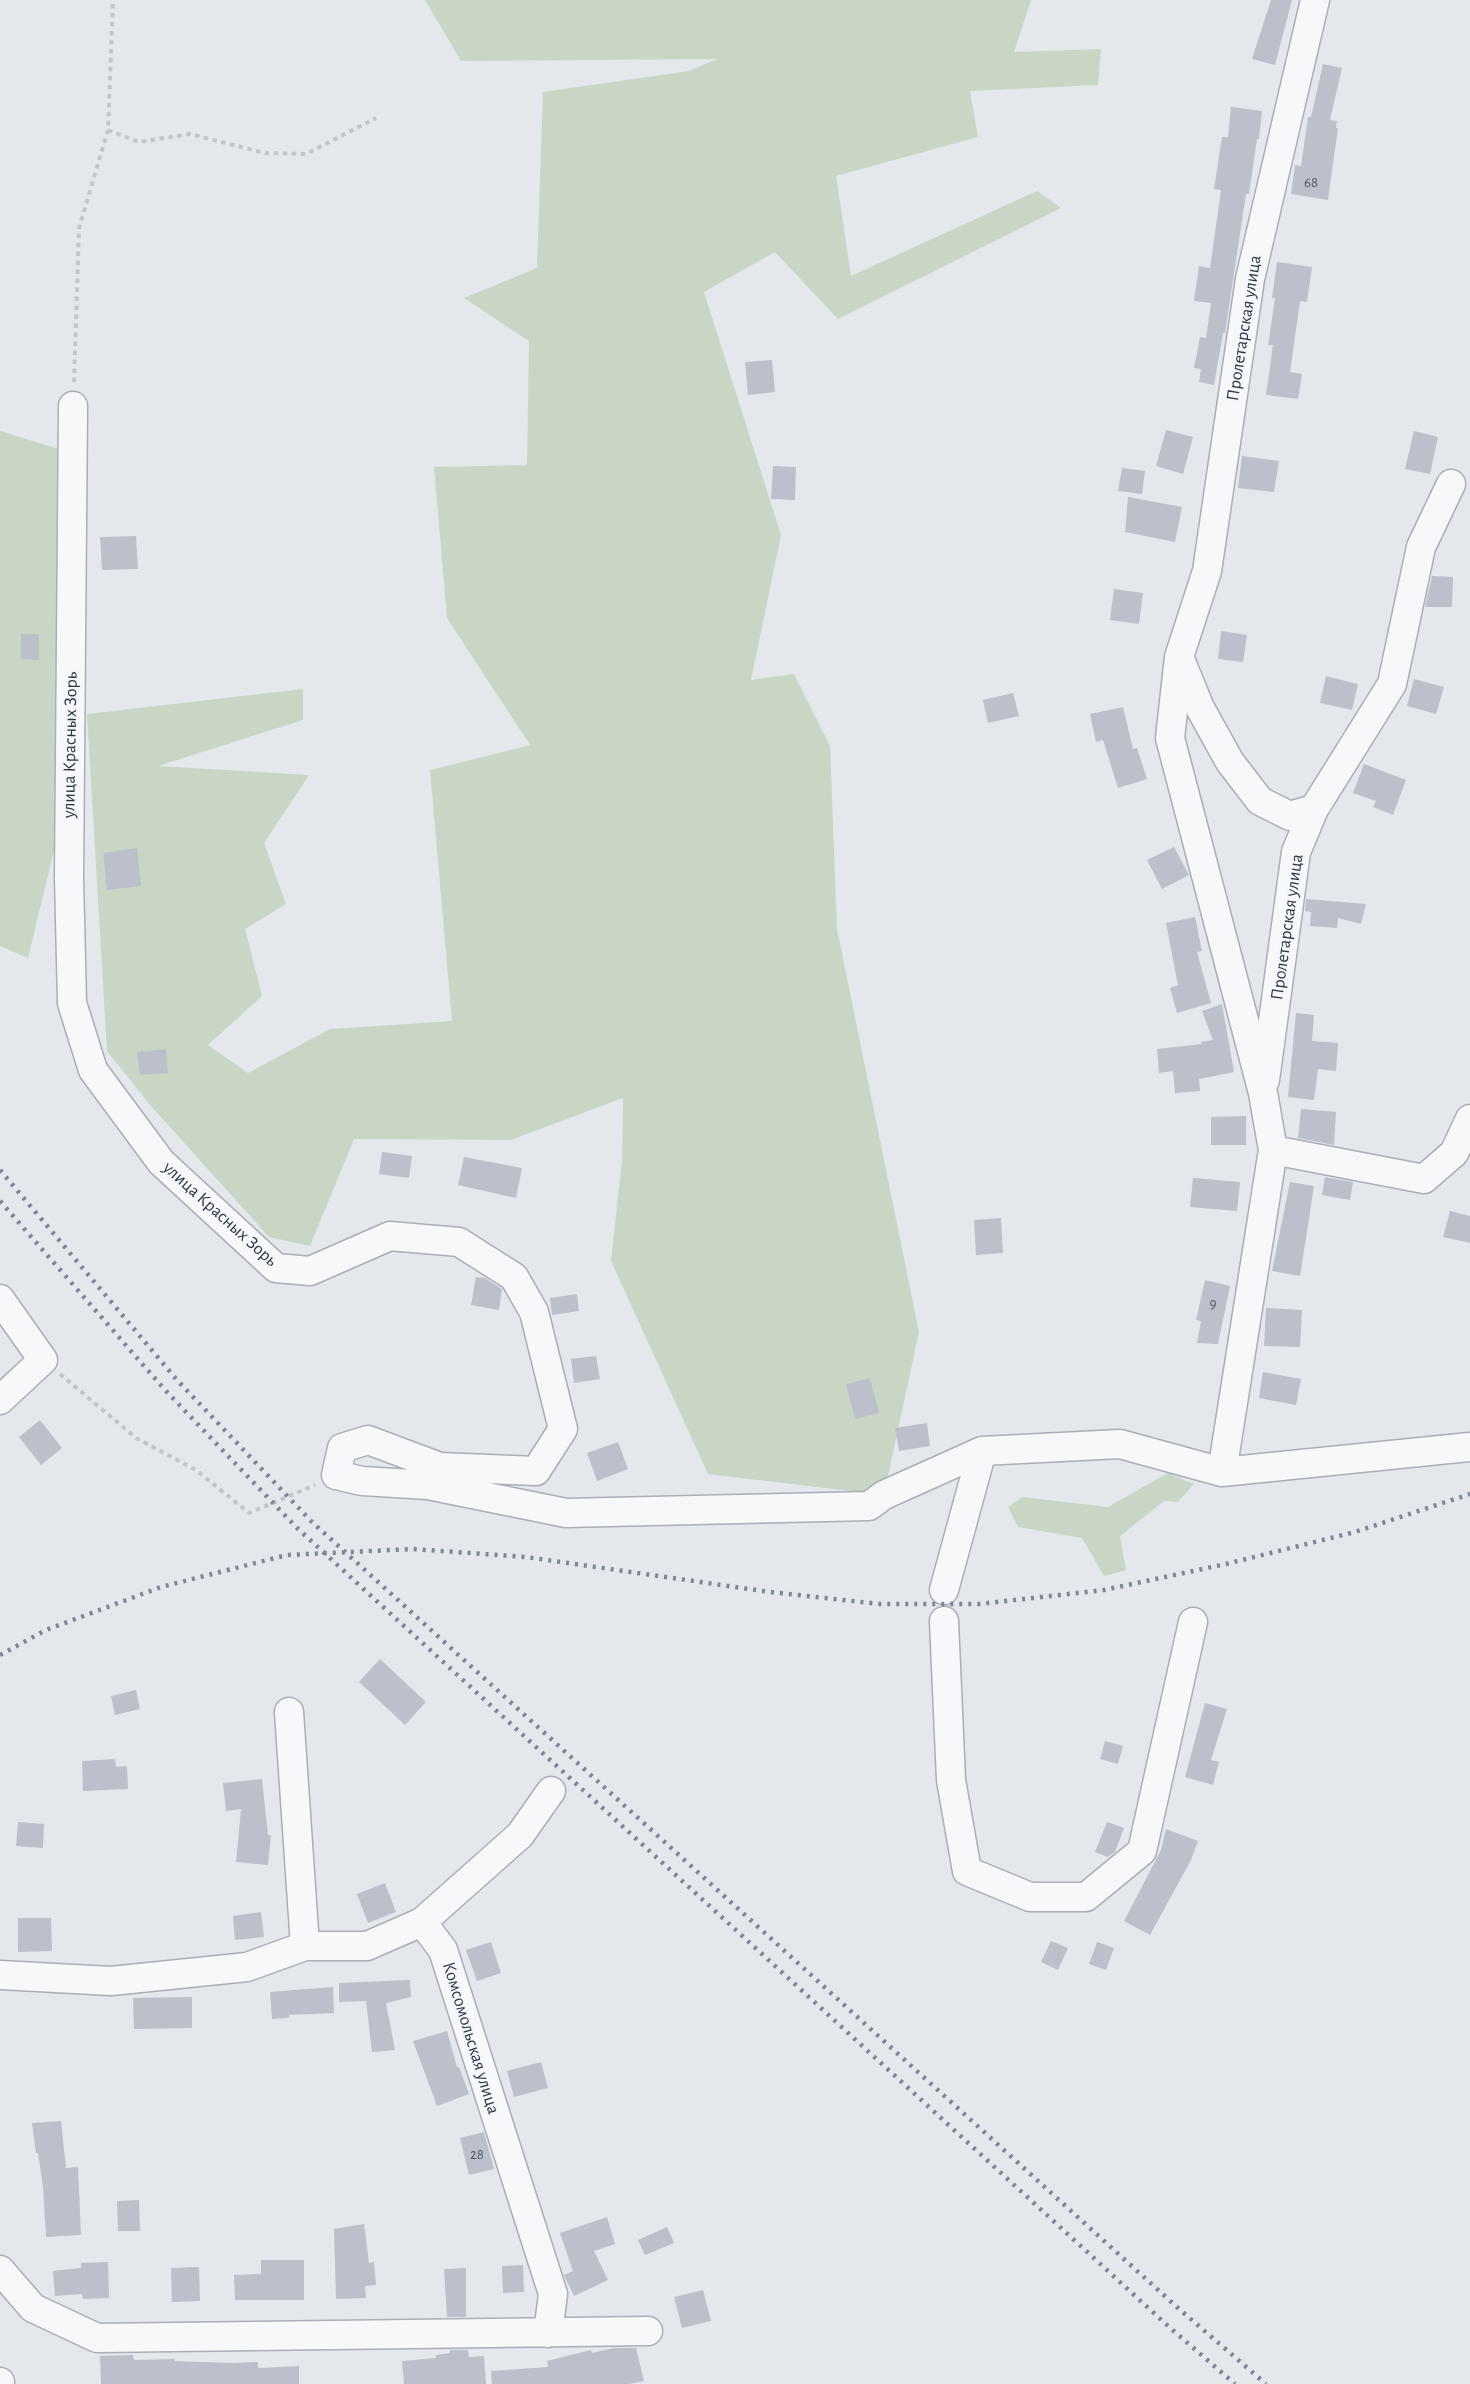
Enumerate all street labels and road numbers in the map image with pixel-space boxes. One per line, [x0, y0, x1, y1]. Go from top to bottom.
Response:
street label: Пролетарская улица [1222, 254, 1266, 402]
street label: улица Красных Зорь [58, 672, 82, 818]
street label: Пролетарская улица [1266, 853, 1308, 1001]
street label: улица Красных Зорь [158, 1157, 282, 1271]
street label: Комсомольская улица [438, 1959, 504, 2117]

